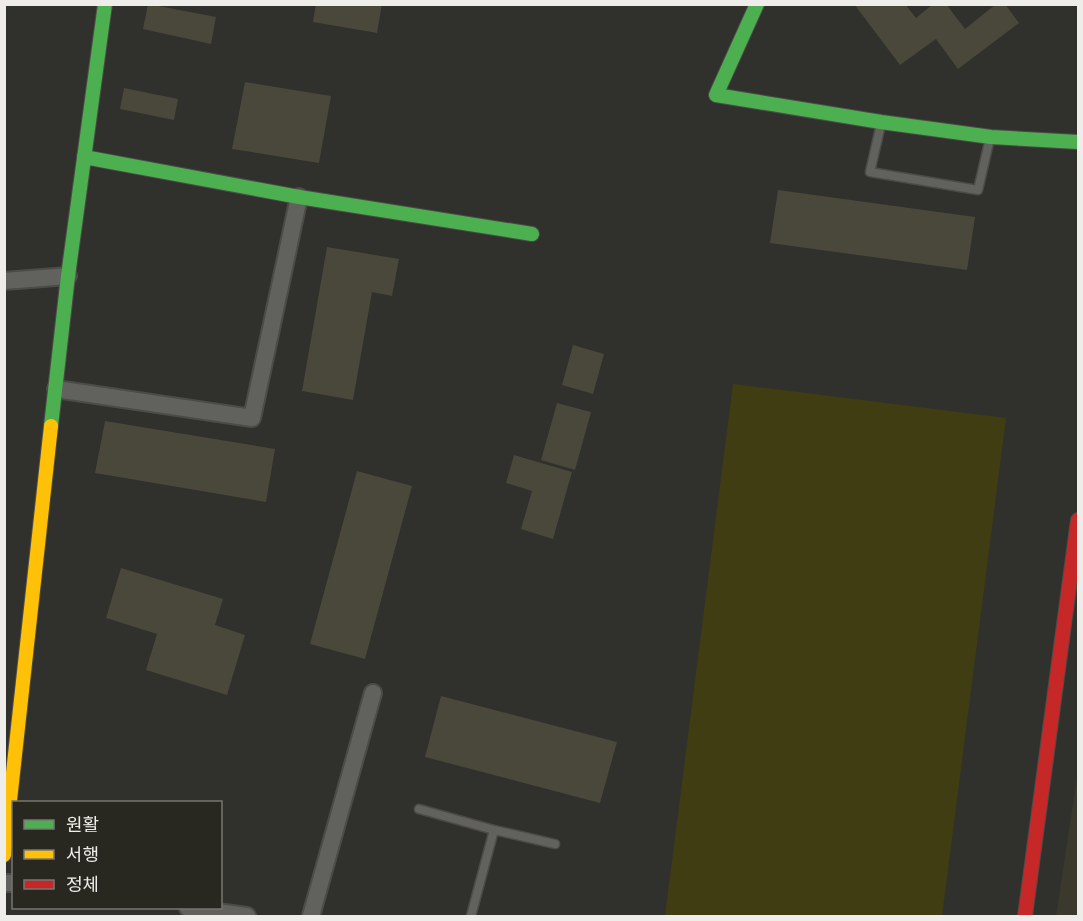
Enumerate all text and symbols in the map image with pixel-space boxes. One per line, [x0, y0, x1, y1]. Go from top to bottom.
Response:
legend [12, 801, 222, 909]
text: 원활 [66, 813, 99, 837]
text: 서행 [66, 843, 99, 867]
text: 정체 [66, 873, 99, 897]

